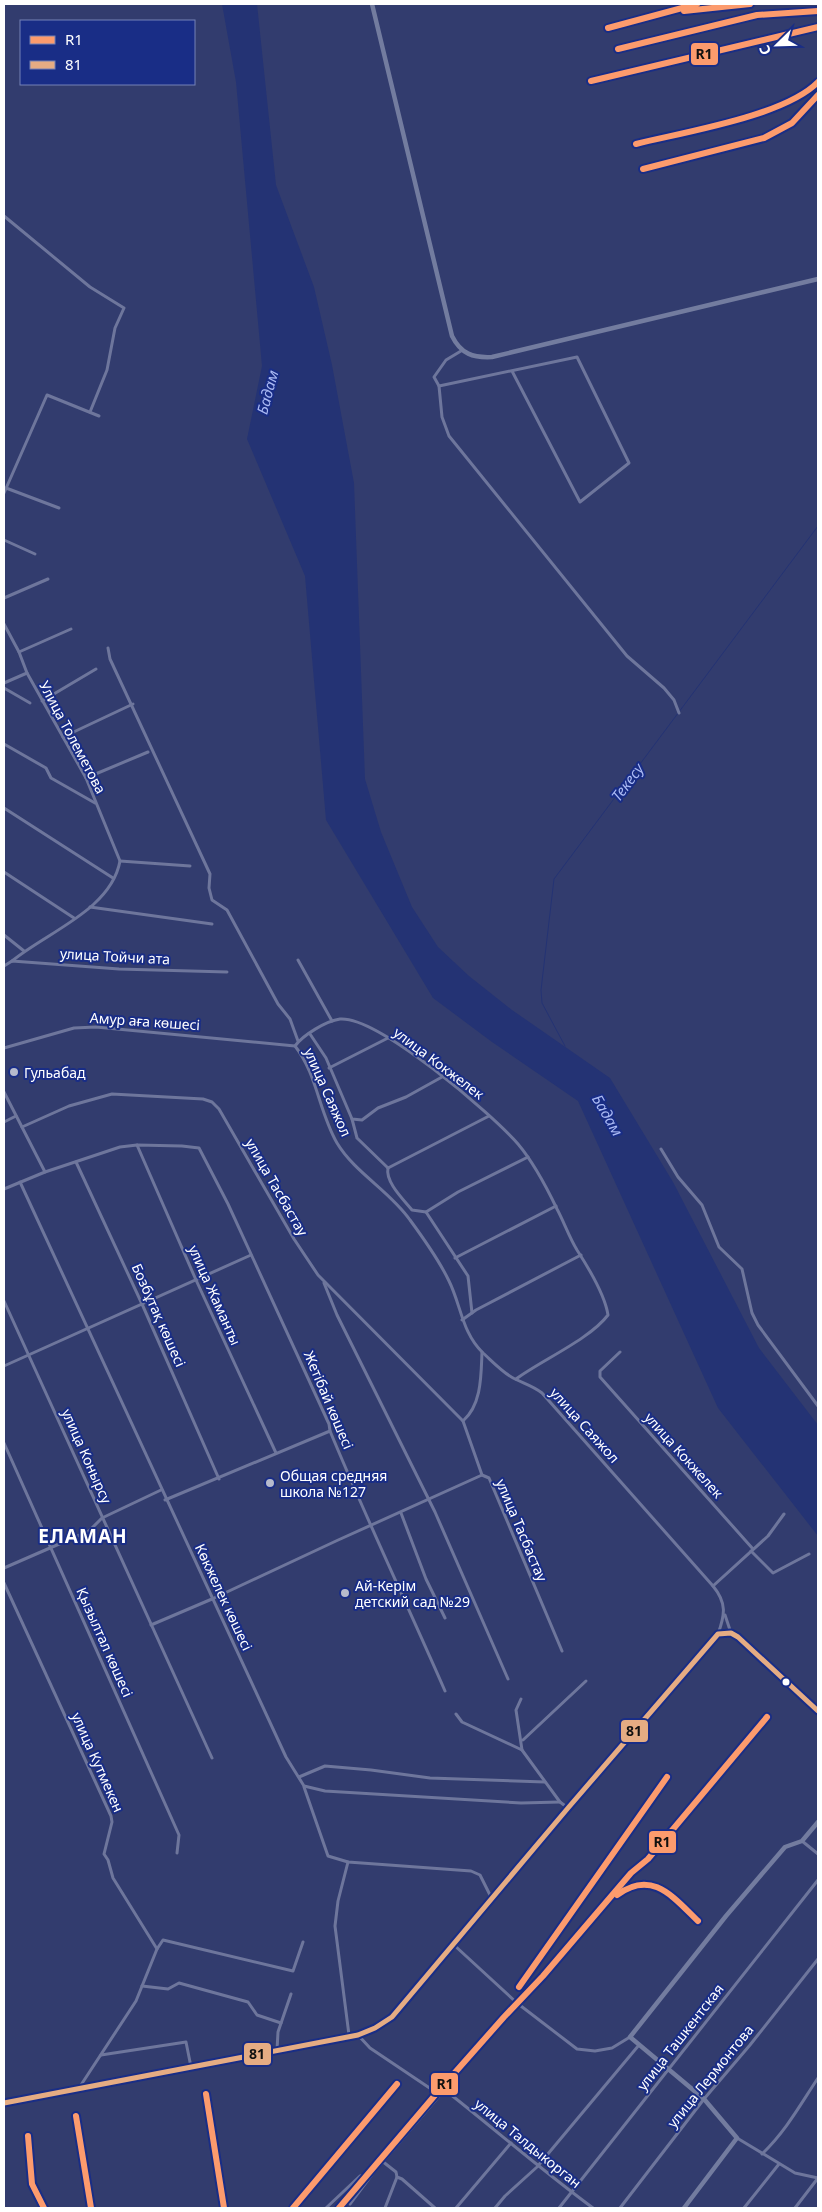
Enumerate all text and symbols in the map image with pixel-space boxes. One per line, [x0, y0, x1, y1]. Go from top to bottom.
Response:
legend [20, 20, 195, 85]
north arrow [752, 20, 802, 70]
text: R1 [65, 29, 83, 49]
line badge: R1 [690, 42, 719, 66]
text: С [754, 42, 775, 58]
text: R1 [695, 44, 713, 63]
text: 81 [65, 54, 82, 74]
water label: Бадам [252, 368, 282, 416]
street label: Улица Толеметова [35, 677, 111, 797]
water label: Текесу [606, 758, 648, 805]
street label: улица Тойчи ата [60, 944, 170, 968]
street label: Амур аға көшесі [89, 1008, 201, 1034]
street label: улица Кокжелек [390, 1023, 489, 1104]
street label: улица Саяжол [300, 1045, 356, 1139]
place label: Гульабад [24, 1063, 86, 1082]
marker: Гульабад [8, 1066, 20, 1078]
water label: Бадам [588, 1091, 628, 1139]
street label: улица Тасбастау [241, 1135, 313, 1240]
street label: улица Жаманты [184, 1242, 246, 1348]
street label: Бозбұтақ көшесі [128, 1260, 190, 1370]
street label: Жетібай көшесі [300, 1348, 358, 1452]
street label: улица Саяжол [546, 1383, 624, 1467]
street label: улица Конырсу [58, 1406, 117, 1507]
street label: улица Кокжелек [640, 1408, 728, 1502]
place label: Общая средняя школа №127 [280, 1466, 387, 1501]
street label: улица Тасбастау [492, 1476, 552, 1585]
marker: Общая средняя школа №127 [264, 1477, 276, 1489]
district label: ЕЛАМАН [38, 1523, 128, 1549]
street label: Көкжелек көшесі [191, 1540, 257, 1654]
place label: Ай-Керім детский сад №29 [355, 1576, 470, 1611]
street label: Қызылтал көшесі [72, 1584, 138, 1700]
marker: Ай-Керім детский сад №29 [339, 1587, 351, 1599]
unlabelled marker [781, 1677, 791, 1687]
street label: улица Кутмекен [67, 1709, 129, 1815]
line badge: 81 [620, 1719, 649, 1743]
text: 81 [626, 1721, 642, 1740]
line badge: R1 [648, 1830, 677, 1854]
text: R1 [653, 1832, 671, 1851]
street label: улица Ташкентская [632, 1980, 728, 2094]
street label: улица Лермонтова [663, 2021, 757, 2131]
line badge: 81 [243, 2042, 272, 2066]
text: 81 [249, 2044, 265, 2063]
line badge: R1 [430, 2072, 459, 2096]
text: R1 [436, 2074, 454, 2093]
street label: улица Талдыкорган [471, 2094, 585, 2192]

